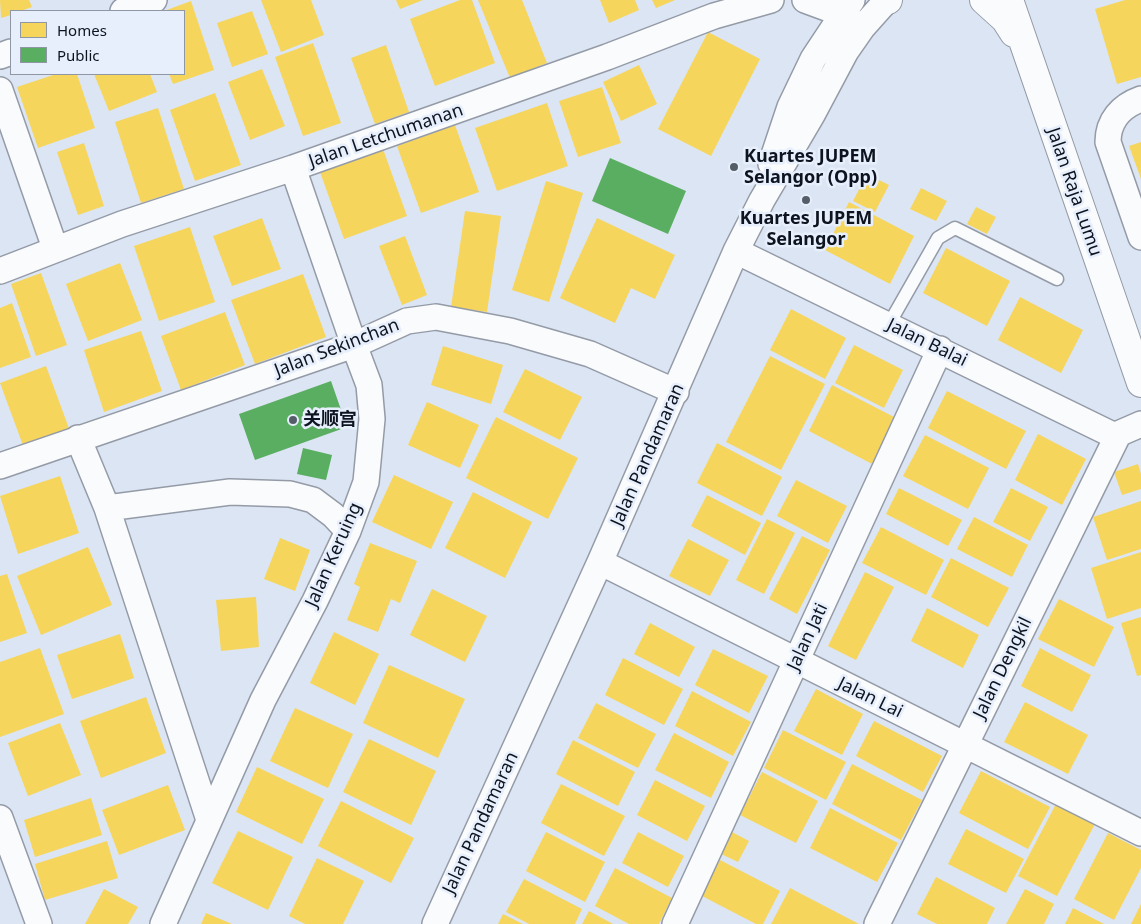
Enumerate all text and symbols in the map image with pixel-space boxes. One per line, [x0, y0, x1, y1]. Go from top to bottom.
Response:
legend [10, 10, 185, 75]
text: Homes [57, 20, 107, 40]
text: Public [57, 45, 100, 65]
street label: Jalan Letchumanan [306, 99, 466, 173]
street label: Jalan Raja Lumu [1042, 125, 1106, 259]
place label: Kuartes JUPEM Selangor (Opp) [744, 146, 877, 188]
marker: Kuartes JUPEM Selangor (Opp) [728, 161, 740, 173]
marker: Kuartes JUPEM Selangor [800, 194, 812, 206]
place label: Kuartes JUPEM Selangor [740, 208, 872, 250]
street label: Jalan Sekinchan [272, 314, 402, 382]
street label: Jalan Balai [883, 314, 971, 372]
street label: Jalan Pandamaran [607, 380, 689, 530]
place label: 关顺宫 [303, 409, 357, 431]
marker: 关顺宫 [287, 414, 299, 426]
street label: Jalan Keruing [301, 499, 367, 611]
street label: Jalan Jati [783, 600, 833, 674]
street label: Jalan Dengkil [969, 614, 1037, 722]
street label: Jalan Lai [834, 673, 906, 723]
street label: Jalan Pandamaran [439, 749, 523, 897]

